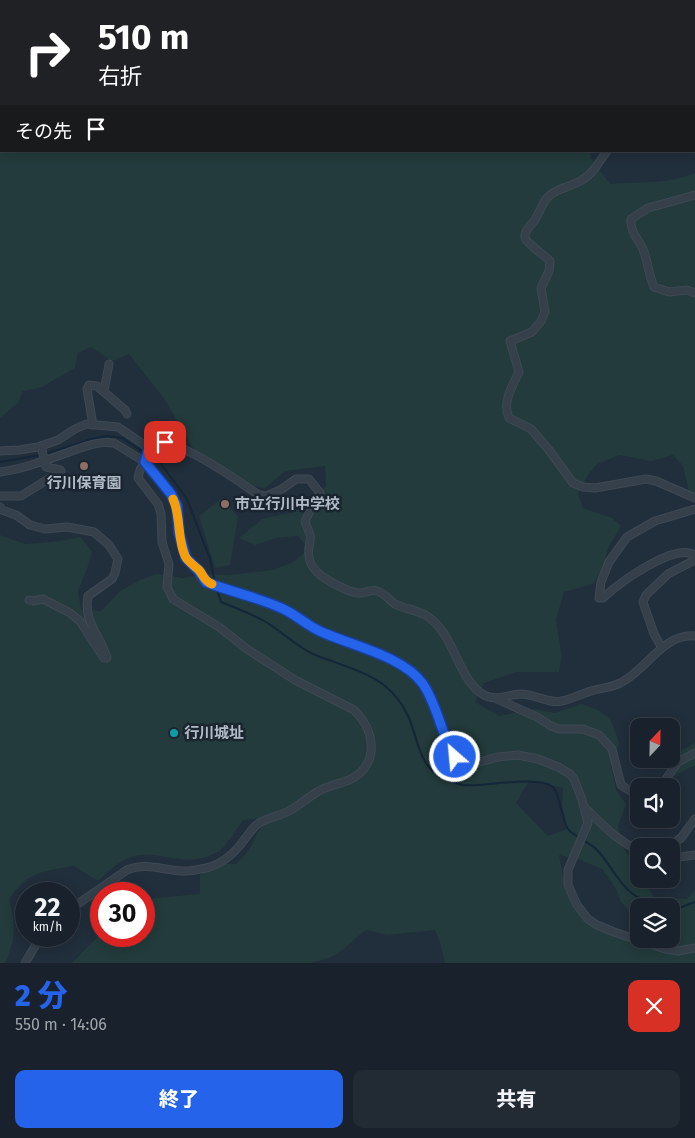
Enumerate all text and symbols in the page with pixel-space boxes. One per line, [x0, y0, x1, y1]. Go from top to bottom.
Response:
text: 510 m [98, 16, 189, 58]
icon: right [15, 20, 80, 85]
text: 右折 [98, 63, 142, 90]
icon: arrive [82, 115, 110, 143]
text: その先 [15, 120, 72, 143]
pin [144, 421, 186, 463]
icon: arrive [151, 428, 179, 456]
marker: 行川保育園 [78, 460, 90, 472]
place label: 行川保育園 [46, 474, 122, 492]
place label: 市立行川中学校 [235, 495, 340, 513]
marker: 市立行川中学校 [219, 498, 231, 510]
north arrow [630, 718, 680, 768]
map controls [630, 718, 680, 948]
place label: 行川城址 [184, 724, 244, 742]
marker: 行川城址 [168, 727, 180, 739]
position arrow [428, 730, 480, 782]
button: sound [630, 778, 680, 828]
button: search [630, 838, 680, 888]
speed limit sign: 30 [90, 882, 155, 947]
text: 22 [35, 893, 60, 923]
button: layers [630, 898, 680, 948]
text: km/h [33, 920, 62, 934]
text: 2 分 [15, 978, 68, 1014]
button: close [628, 980, 680, 1032]
text: 550 m · 14:06 [15, 1015, 107, 1034]
button: 終了 [15, 1070, 343, 1128]
button: 共有 [353, 1070, 680, 1128]

